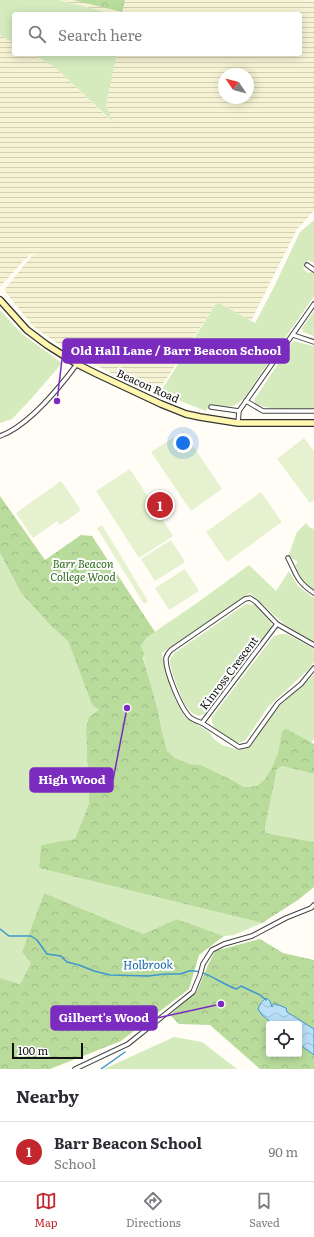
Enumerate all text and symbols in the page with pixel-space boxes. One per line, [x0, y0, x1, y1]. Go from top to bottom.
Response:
search box [12, 12, 302, 56]
icon: search [26, 23, 48, 45]
text: Search here [58, 23, 142, 46]
north arrow [218, 68, 254, 104]
callout: Old Hall Lane / Barr Beacon School [63, 339, 289, 363]
text: Old Hall Lane / Barr Beacon School [71, 341, 282, 359]
street label: Beacon Road [115, 364, 182, 406]
your location [173, 433, 193, 453]
pin: 1 [147, 490, 173, 520]
park label: Barr Beacon College Wood [50, 555, 116, 584]
street label: Kinross Crescent [195, 632, 262, 713]
callout: High Wood [30, 768, 113, 792]
text: High Wood [38, 770, 106, 788]
water label: Holbrook [123, 955, 174, 973]
callout: Gilbert's Wood [51, 1006, 157, 1030]
text: Gilbert's Wood [59, 1008, 149, 1026]
map controls [266, 1021, 302, 1057]
button: locate [266, 1021, 302, 1057]
scale bar [12, 1041, 83, 1060]
text: 100 m [18, 1042, 48, 1058]
text: Nearby [16, 1083, 79, 1108]
text: Barr Beacon School [54, 1131, 202, 1154]
text: 1 [26, 1142, 32, 1161]
text: 90 m [268, 1142, 298, 1161]
text: School [54, 1154, 96, 1173]
tab: Map [34, 1190, 58, 1230]
tab: Directions [126, 1190, 181, 1230]
tab: Saved [249, 1190, 280, 1230]

